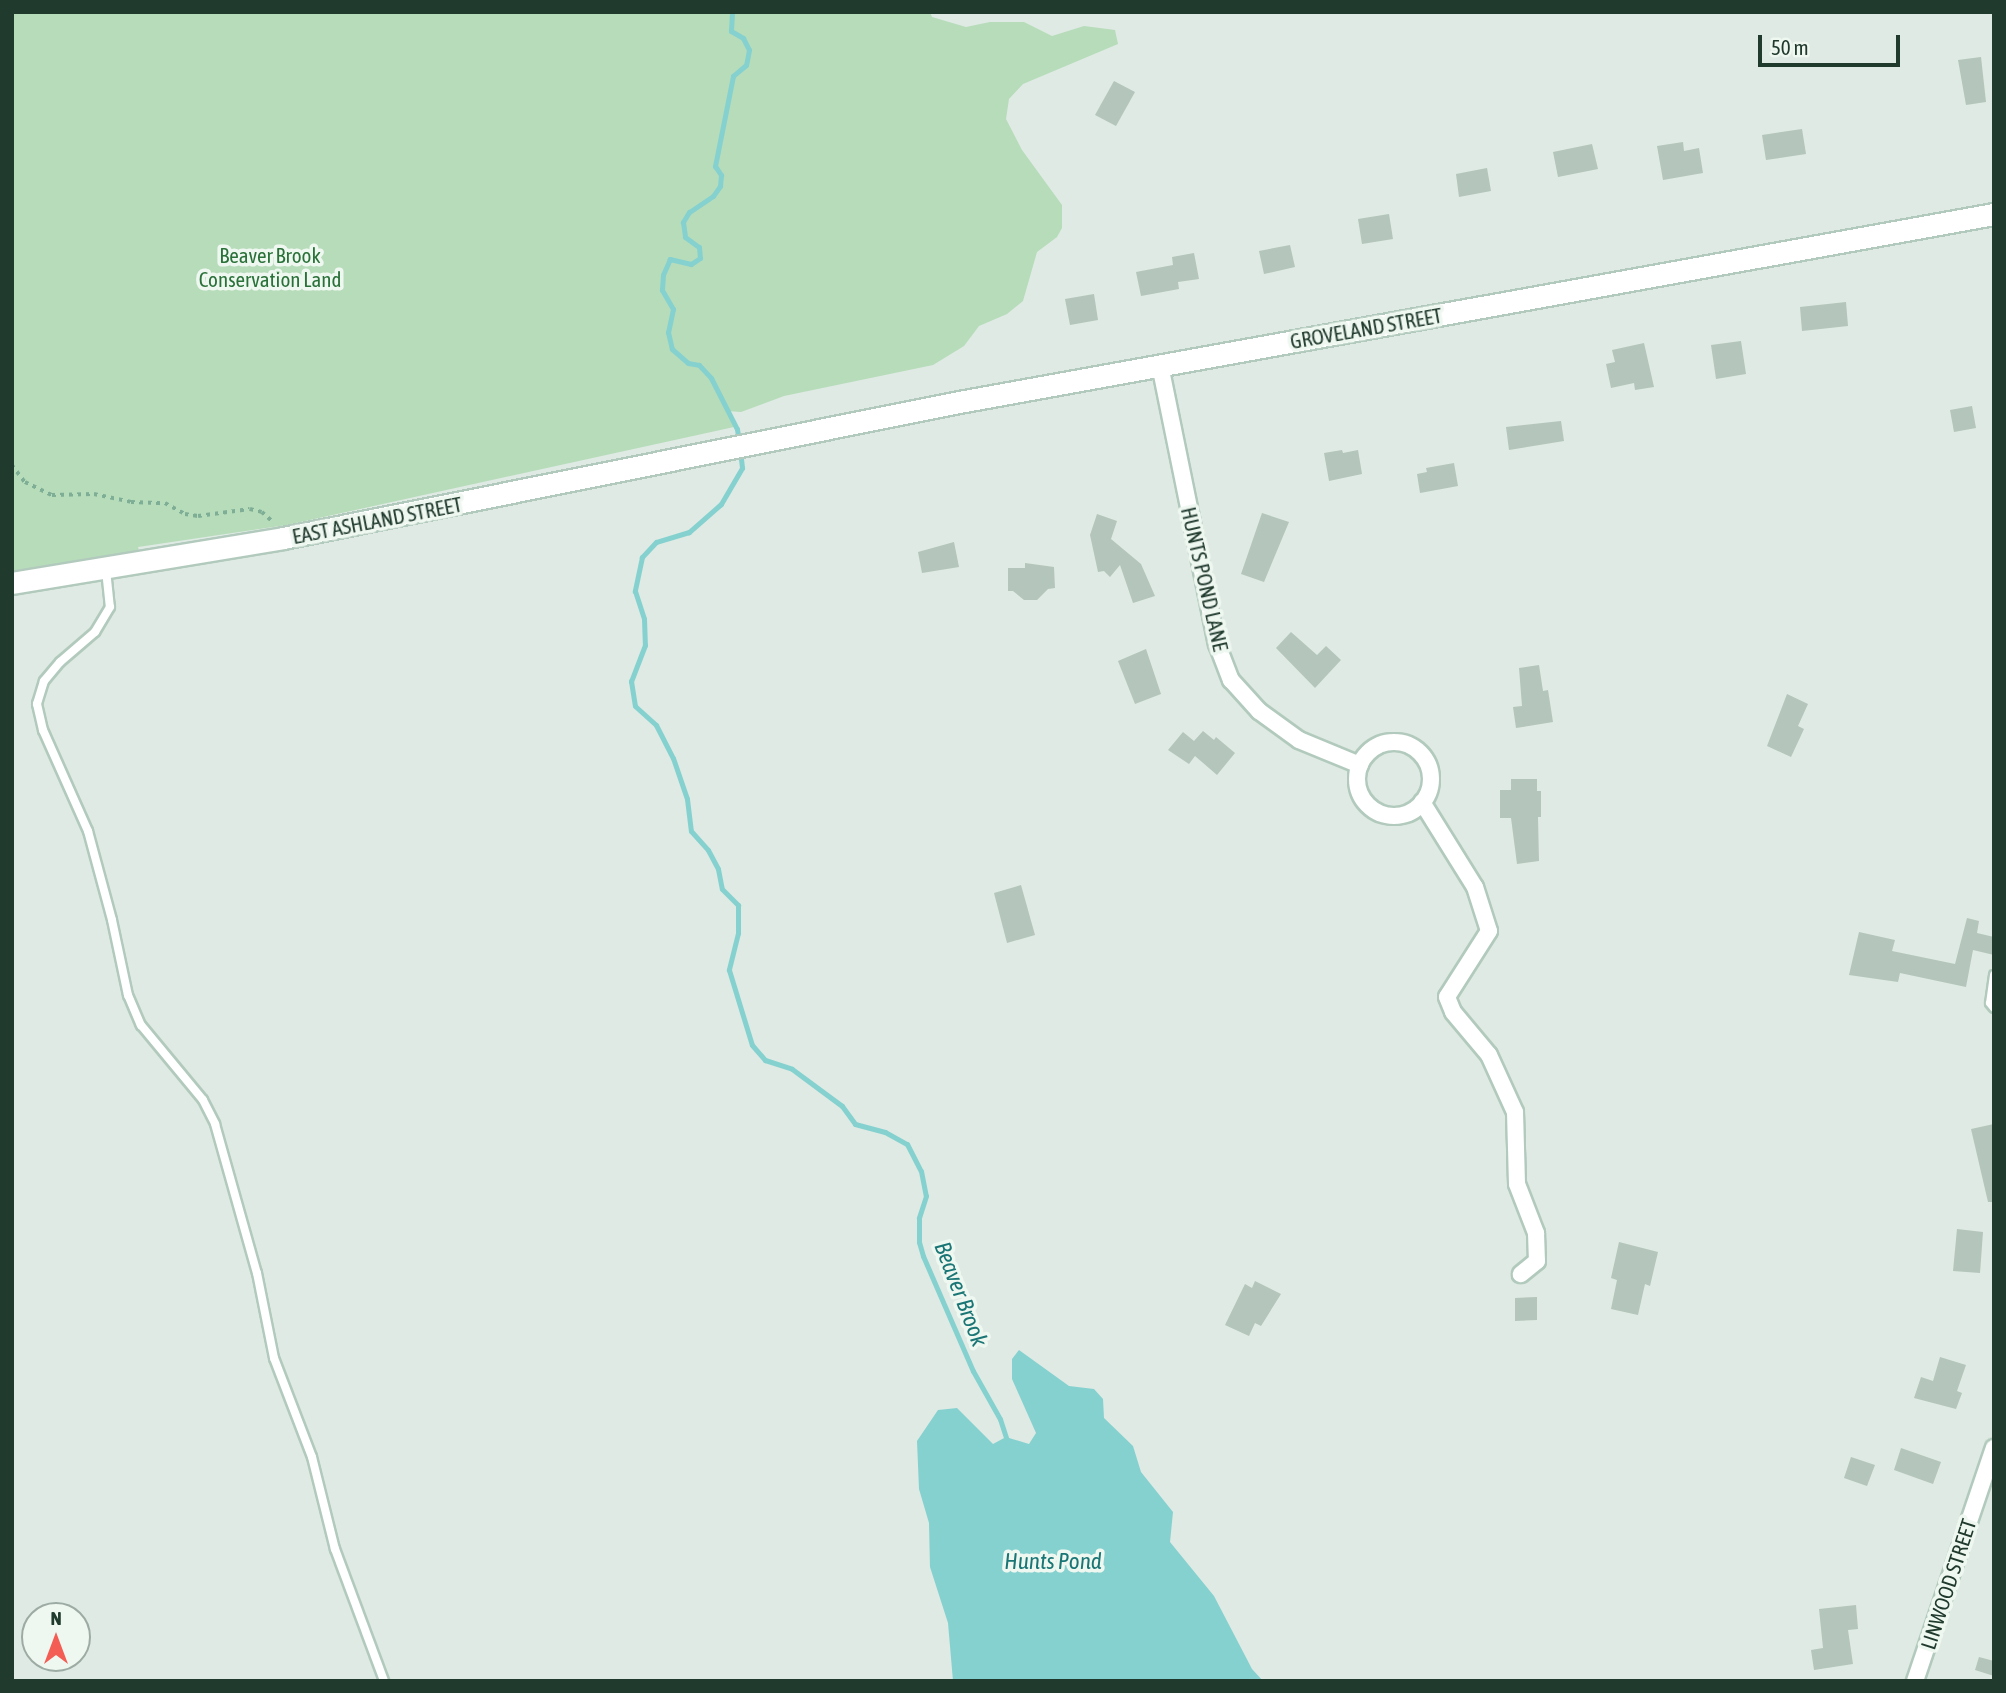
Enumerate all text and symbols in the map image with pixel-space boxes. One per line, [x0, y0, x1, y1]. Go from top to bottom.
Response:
scale bar [1761, 21, 1903, 65]
text: 50 m [1771, 35, 1809, 59]
park label: Beaver Brook Conservation Land [199, 242, 341, 292]
street label: GROVELAND STREET [1288, 302, 1444, 354]
street label: EAST ASHLAND STREET [290, 491, 464, 549]
street label: HUNTS POND LANE [1176, 504, 1234, 654]
water label: Beaver Brook [928, 1238, 994, 1350]
street label: LINWOOD STREET [1915, 1516, 1981, 1652]
water label: Hunts Pond [1004, 1547, 1102, 1575]
north arrow [21, 1602, 91, 1672]
text: N [50, 1607, 62, 1629]

